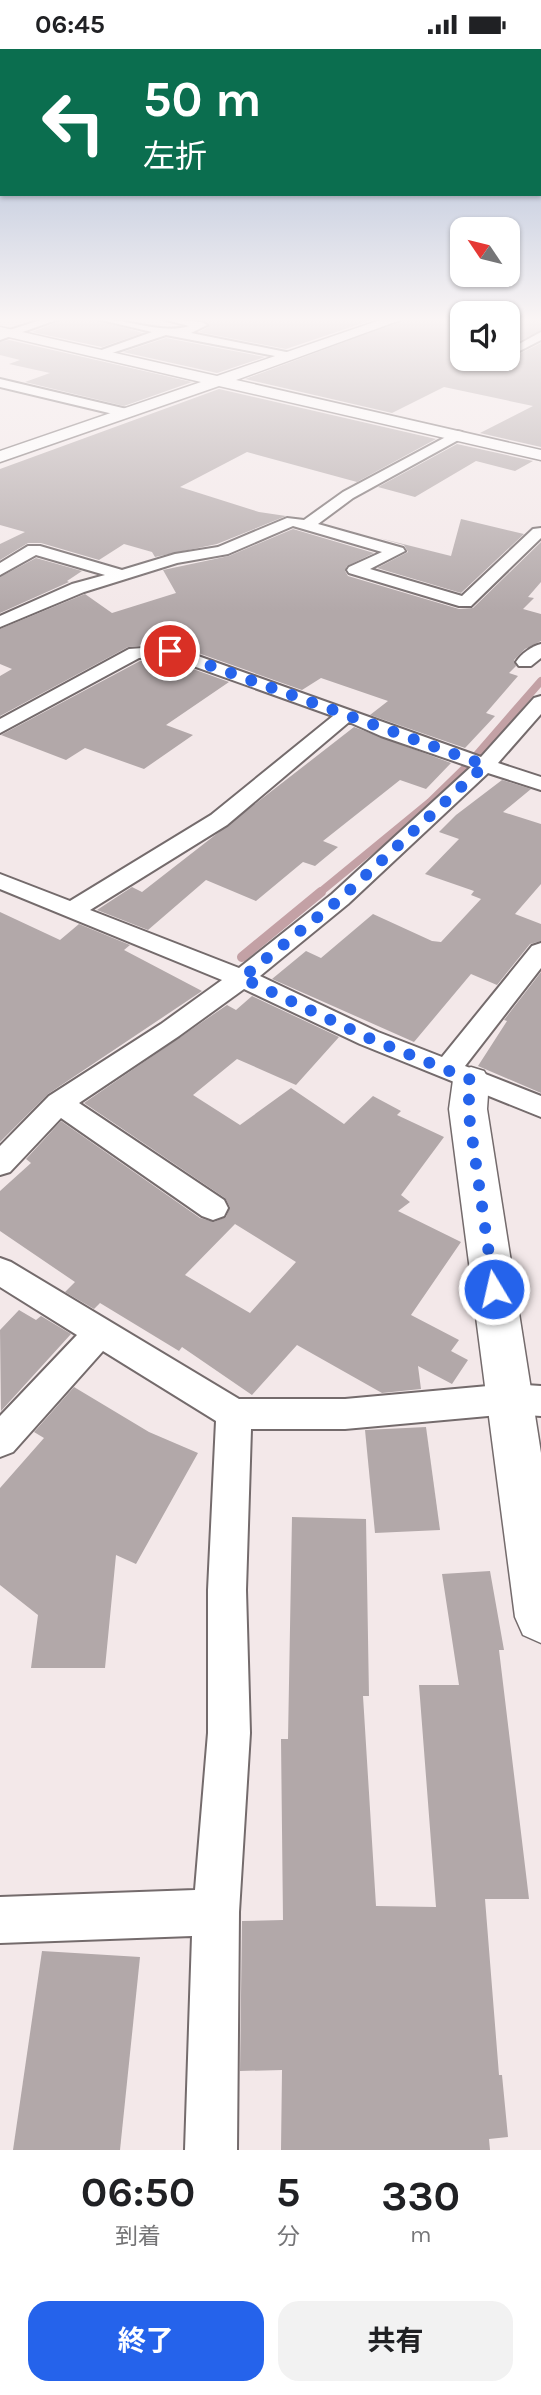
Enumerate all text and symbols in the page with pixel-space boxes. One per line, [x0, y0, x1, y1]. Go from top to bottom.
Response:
text: 06:45 [35, 9, 105, 40]
text: 50 m [143, 71, 261, 128]
icon: left [28, 77, 119, 168]
text: 左折 [143, 138, 207, 175]
north arrow [450, 217, 520, 287]
map controls [450, 217, 520, 371]
button: sound [450, 301, 520, 371]
pin [140, 621, 200, 681]
icon: arrive [151, 632, 189, 670]
position arrow [457, 1252, 531, 1326]
text: 06:50 [81, 2167, 195, 2217]
text: 5 [276, 2167, 301, 2217]
text: 330 [381, 2171, 460, 2221]
text: m [410, 2221, 432, 2248]
text: 到着 [115, 2223, 161, 2250]
text: 分 [277, 2223, 300, 2250]
button: 終了 [28, 2301, 264, 2381]
button: 共有 [278, 2301, 513, 2381]

